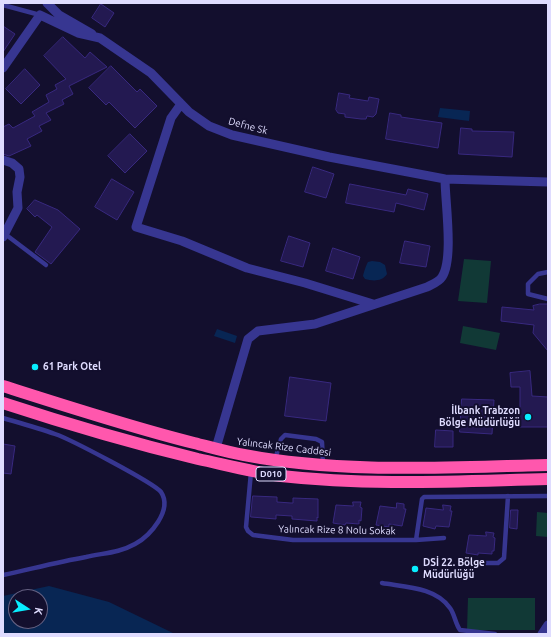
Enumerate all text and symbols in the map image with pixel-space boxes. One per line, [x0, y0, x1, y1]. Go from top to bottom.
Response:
street label: Defne Sk [227, 115, 269, 137]
place label: 61 Park Otel [43, 361, 101, 373]
marker: 61 Park Otel [30, 362, 40, 372]
place label: İlbank Trabzon Bölge Müdürlüğü [439, 405, 520, 428]
marker: İlbank Trabzon Bölge Müdürlüğü [523, 412, 533, 422]
street label: Yalıncak Rize Caddesi [236, 435, 332, 459]
road number: D010 [256, 467, 286, 481]
street label: Yalıncak Rize 8 Nolu Sokak [278, 523, 396, 537]
place label: DSİ 22. Bölge Müdürlüğü [423, 557, 485, 580]
marker: DSİ 22. Bölge Müdürlüğü [410, 564, 420, 574]
north arrow [8, 589, 48, 629]
text: K [32, 606, 45, 616]

